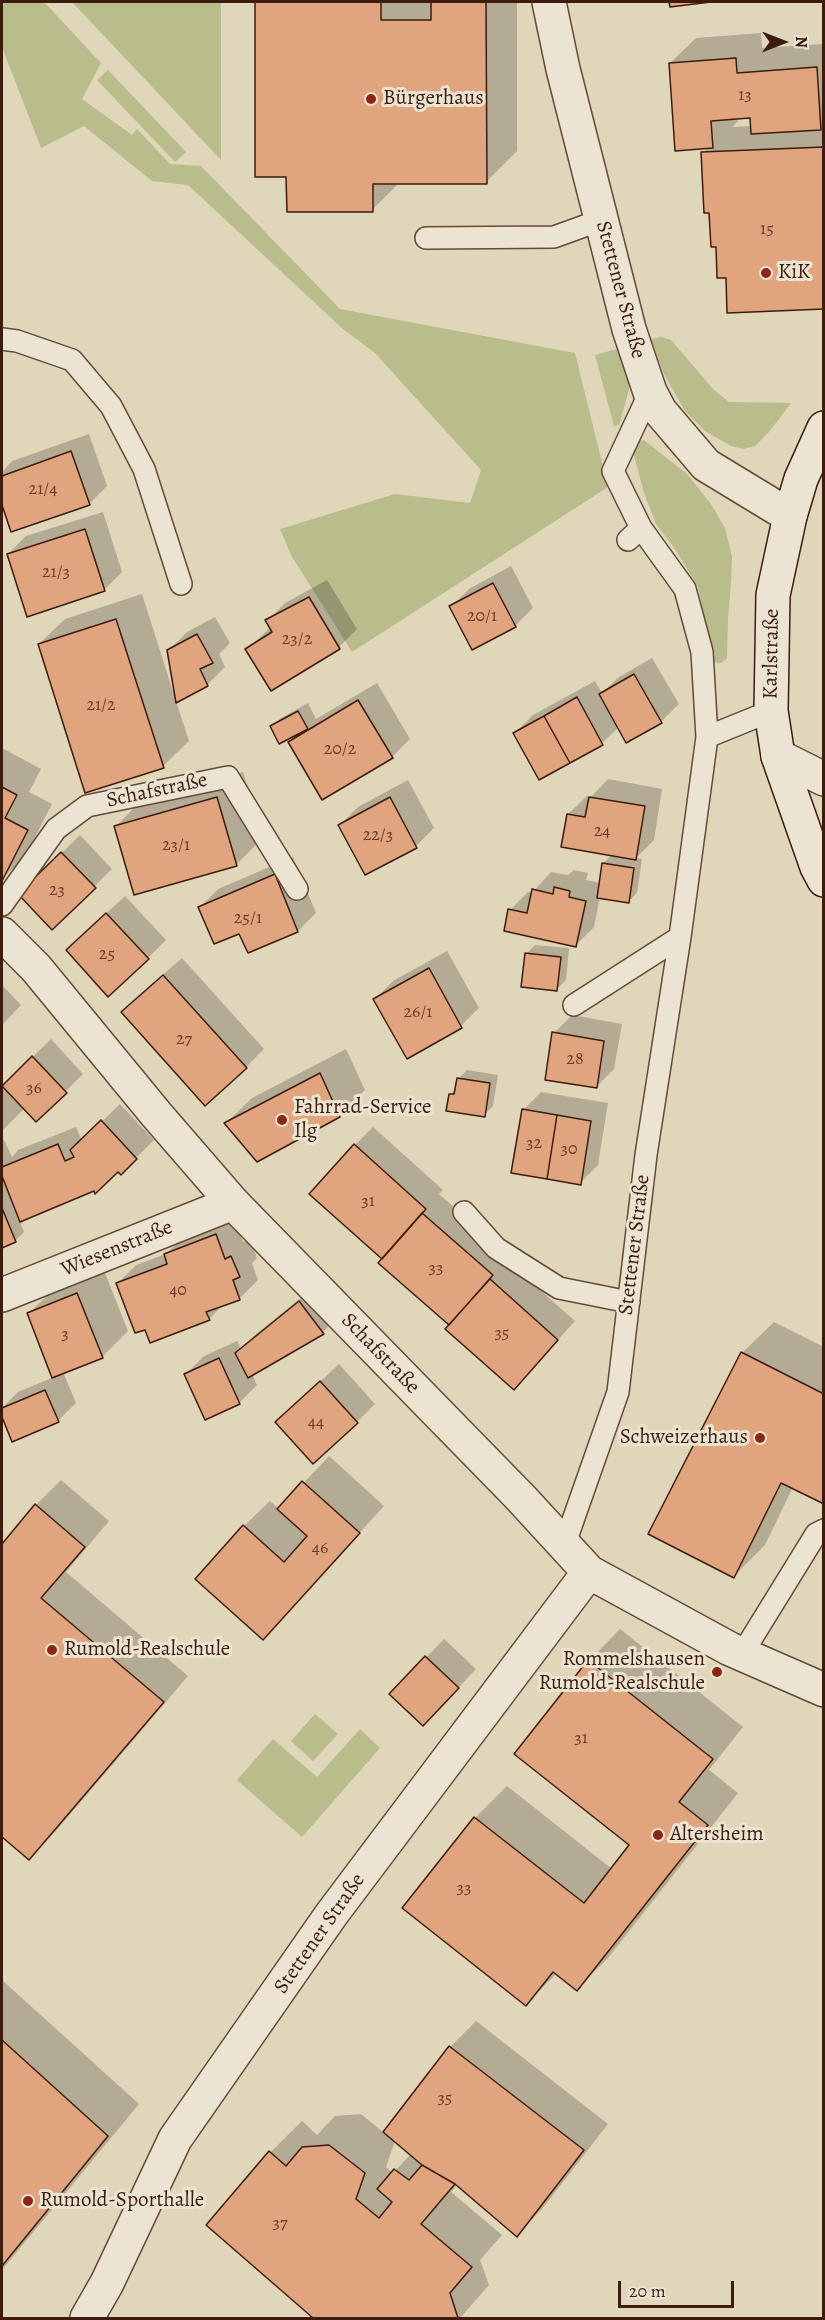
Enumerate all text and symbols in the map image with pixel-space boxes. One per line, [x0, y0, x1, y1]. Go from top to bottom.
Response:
north arrow [753, 12, 813, 72]
text: N [790, 36, 812, 48]
house number: 13 [738, 85, 752, 107]
place label: Bürgerhaus [383, 86, 484, 112]
marker: Bürgerhaus [364, 92, 378, 106]
street label: Stettener Straße [590, 218, 650, 362]
house number: 15 [760, 219, 774, 241]
place label: KiK [778, 260, 810, 286]
marker: KiK [759, 266, 773, 280]
house number: 21/4 [29, 479, 57, 501]
house number: 21/3 [42, 562, 70, 584]
house number: 20/1 [467, 606, 497, 628]
street label: Karlstraße [759, 608, 785, 700]
house number: 23/2 [282, 629, 312, 651]
house number: 21/2 [86, 695, 116, 717]
house number: 20/2 [324, 739, 356, 761]
street label: Schafstraße [104, 768, 210, 814]
house number: 24 [594, 821, 610, 843]
house number: 22/3 [363, 825, 393, 847]
house number: 23/1 [162, 835, 190, 857]
house number: 23 [49, 880, 65, 902]
house number: 25/1 [234, 908, 262, 930]
house number: 25 [99, 944, 115, 966]
house number: 26/1 [404, 1002, 432, 1024]
house number: 27 [176, 1029, 192, 1051]
house number: 28 [566, 1049, 584, 1071]
house number: 36 [26, 1078, 42, 1100]
place label: Fahrrad-Service Ilg [294, 1095, 432, 1145]
marker: Fahrrad-Service Ilg [275, 1113, 289, 1127]
house number: 32 [526, 1133, 542, 1155]
house number: 30 [560, 1139, 578, 1161]
street label: Stettener Straße [614, 1173, 656, 1317]
house number: 31 [361, 1191, 375, 1213]
street label: Wiesenstraße [57, 1215, 177, 1283]
house number: 33 [429, 1258, 443, 1280]
house number: 40 [169, 1280, 187, 1302]
street label: Schafstraße [335, 1308, 425, 1400]
house number: 35 [494, 1323, 510, 1345]
house number: 3 [61, 1324, 69, 1346]
house number: 44 [308, 1412, 324, 1434]
place label: Schweizerhaus [620, 1425, 748, 1451]
marker: Schweizerhaus [753, 1431, 767, 1445]
house number: 46 [312, 1538, 328, 1560]
place label: Rumold-Realschule [64, 1637, 230, 1663]
marker: Rumold-Realschule [45, 1643, 59, 1657]
place label: Rommelshausen Rumold-Realschule [539, 1647, 705, 1697]
marker: Rommelshausen Rumold-Realschule [710, 1665, 724, 1679]
house number: 31 [574, 1728, 588, 1750]
place label: Altersheim [670, 1822, 764, 1848]
marker: Altersheim [651, 1828, 665, 1842]
street label: Stettener Straße [269, 1869, 371, 1999]
house number: 33 [457, 1878, 471, 1900]
house number: 35 [437, 2088, 453, 2110]
place label: Rumold-Sporthalle [40, 2188, 204, 2214]
marker: Rumold-Sporthalle [21, 2194, 35, 2208]
house number: 37 [272, 2213, 288, 2235]
scale bar [621, 2269, 736, 2307]
text: 20 m [629, 2279, 666, 2303]

